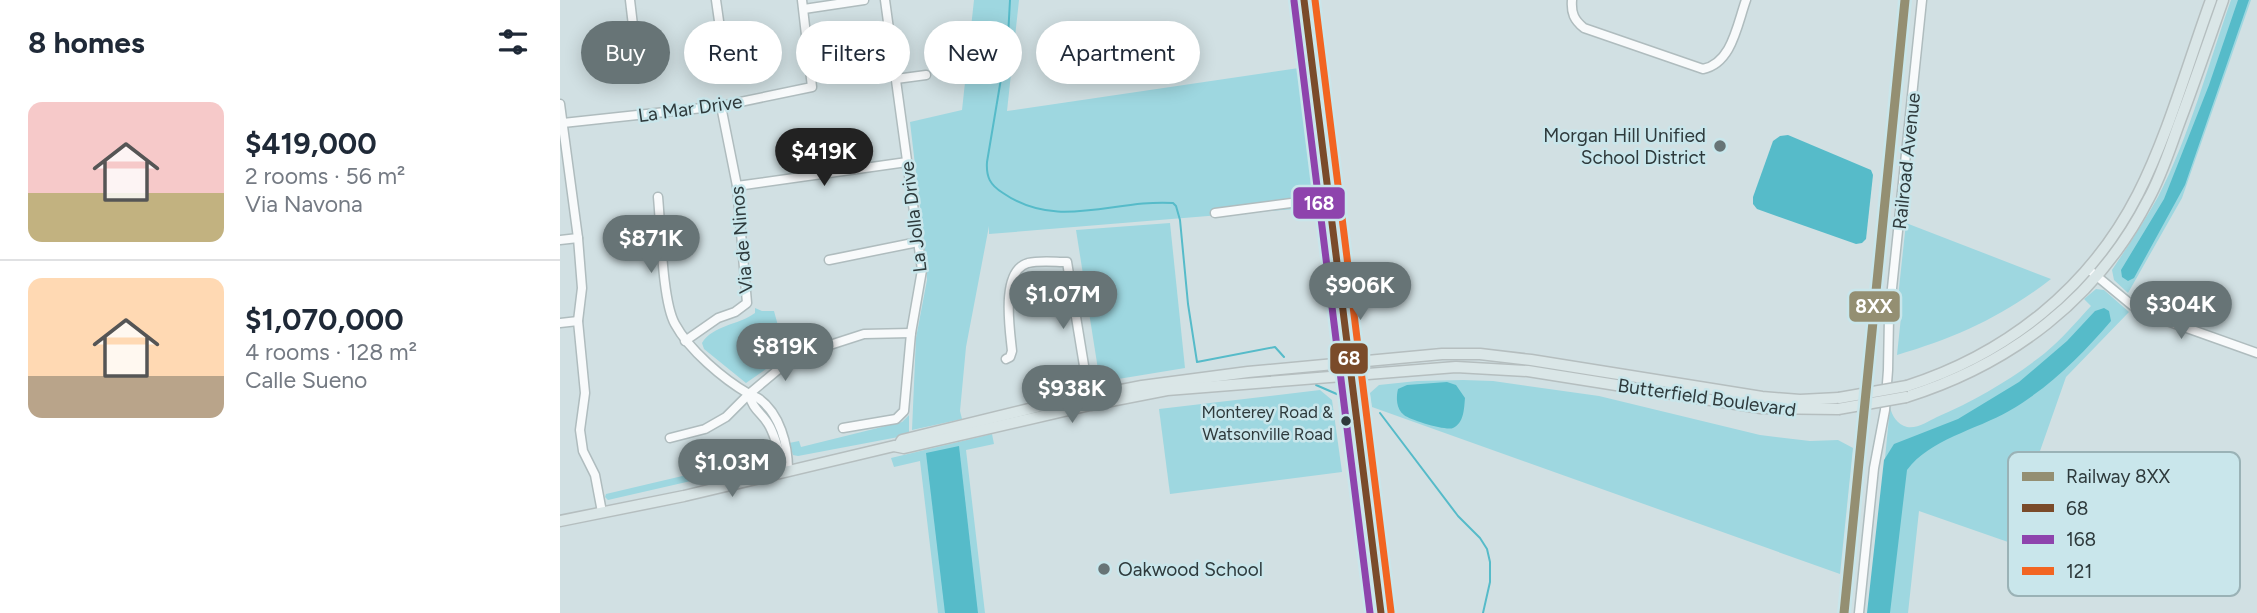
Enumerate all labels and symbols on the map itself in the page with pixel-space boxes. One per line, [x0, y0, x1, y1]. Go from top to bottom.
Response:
street label: La Mar Drive [636, 90, 744, 127]
street label: Railroad Avenue [1888, 92, 1925, 231]
place label: Morgan Hill Unified School District [1543, 124, 1706, 169]
pin: $419K [775, 128, 873, 188]
marker: Morgan Hill Unified School District [1712, 138, 1728, 154]
street label: La Jolla Drive [895, 160, 932, 274]
street label: Via de Ninos [725, 185, 758, 295]
line badge: 168 [1292, 186, 1346, 220]
text: 168 [1304, 192, 1334, 215]
pin: $871K [602, 216, 700, 275]
pin: $906K [1311, 262, 1409, 322]
pin: $1.07M [1006, 272, 1120, 331]
pin: $304K [2132, 282, 2230, 341]
line badge: 8XX [1848, 290, 1901, 323]
text: 8XX [1855, 295, 1893, 318]
pin: $819K [736, 324, 834, 383]
line badge: 68 [1329, 342, 1369, 375]
text: 68 [1338, 347, 1360, 370]
pin: $938K [1023, 366, 1121, 425]
street label: Butterfield Boulevard [1616, 374, 1797, 421]
place label: Monterey Road & Watsonville Road [1201, 402, 1333, 444]
marker: Monterey Road & Watsonville Road [1339, 414, 1353, 428]
pin: $1.03M [675, 440, 789, 499]
legend [2008, 452, 2240, 596]
text: Railway 8XX [2066, 465, 2170, 488]
text: 68 [2066, 497, 2088, 520]
text: 168 [2066, 528, 2096, 551]
place label: Oakwood School [1118, 558, 1263, 581]
text: 121 [2066, 560, 2092, 583]
marker: Oakwood School [1096, 561, 1112, 577]

